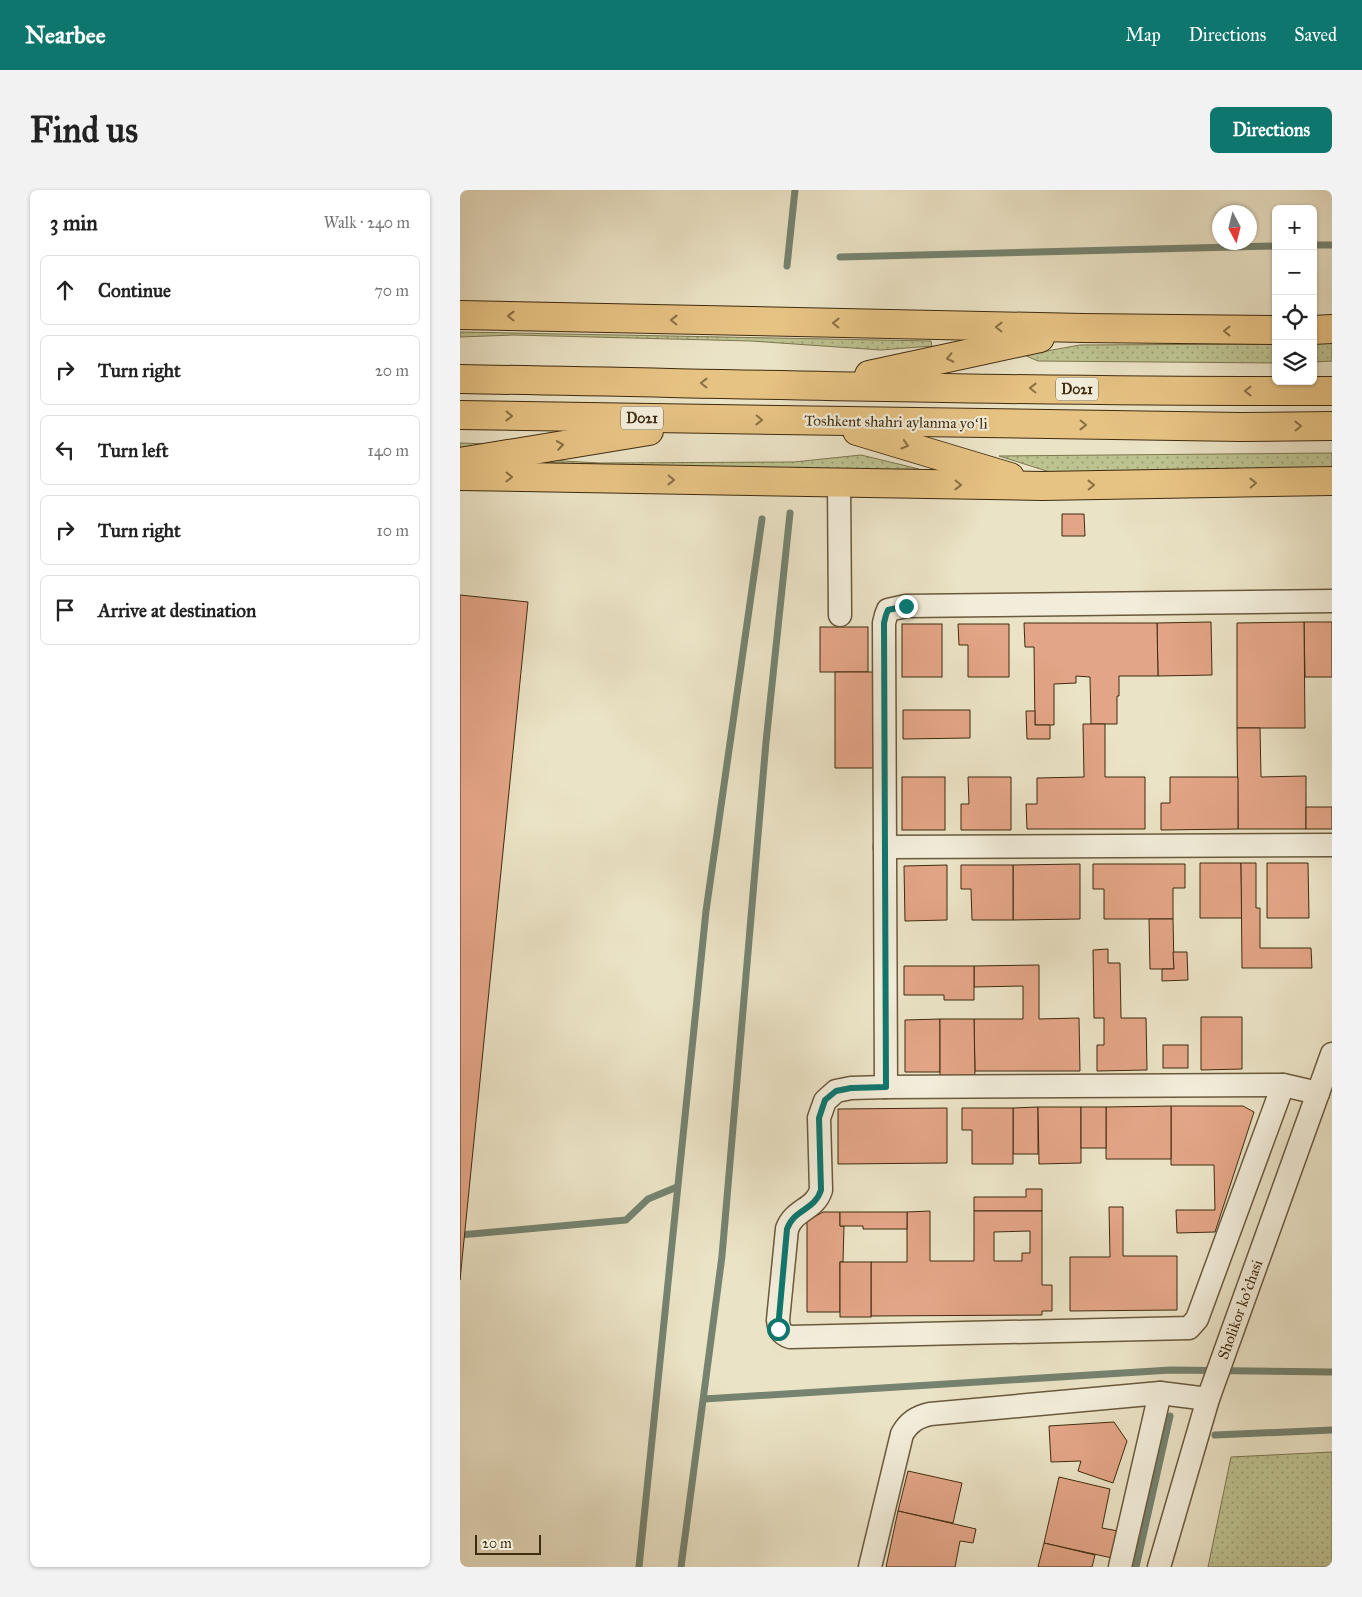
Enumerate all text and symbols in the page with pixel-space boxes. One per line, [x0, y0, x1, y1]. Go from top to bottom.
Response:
text: Nearbee [25, 20, 106, 50]
text: Map [1125, 24, 1161, 46]
text: Directions [1189, 24, 1266, 46]
text: Saved [1294, 24, 1337, 46]
button: Directions [1210, 107, 1332, 153]
text: Find us [30, 109, 138, 152]
north arrow [1212, 205, 1257, 250]
map controls [1272, 205, 1317, 385]
button: + [1272, 205, 1317, 250]
text: 3 min [50, 210, 98, 236]
text: Walk · 240 m [324, 213, 410, 232]
button: − [1272, 250, 1317, 295]
icon: ahead [51, 276, 79, 304]
text: Continue [98, 279, 171, 302]
text: 70 m [374, 281, 409, 300]
button: locate [1272, 295, 1317, 340]
one-way arrow [507, 311, 515, 322]
one-way arrow [670, 315, 678, 325]
one-way arrow [832, 318, 840, 328]
one-way arrow [995, 321, 1003, 332]
one-way arrow [1223, 325, 1231, 336]
button: layers [1272, 340, 1317, 385]
one-way arrow [945, 352, 954, 362]
icon: right [51, 356, 79, 384]
text: Turn right [98, 359, 181, 382]
text: 20 m [375, 361, 409, 380]
one-way arrow [699, 378, 707, 389]
road number: D021 [1056, 378, 1098, 400]
one-way arrow [1029, 383, 1037, 393]
one-way arrow [1244, 386, 1252, 396]
road number: D021 [621, 407, 663, 430]
one-way arrow [505, 410, 513, 421]
street label: Toshkent shahri aylanma yoʻli [804, 411, 988, 433]
one-way arrow [755, 415, 763, 425]
one-way arrow [1080, 420, 1087, 430]
one-way arrow [1294, 421, 1302, 431]
icon: left [51, 436, 79, 464]
text: Turn left [98, 439, 168, 462]
one-way arrow [900, 440, 908, 450]
text: 140 m [368, 441, 409, 460]
one-way arrow [556, 441, 564, 451]
one-way arrow [505, 472, 513, 482]
one-way arrow [667, 474, 675, 485]
one-way arrow [1250, 478, 1258, 488]
one-way arrow [954, 479, 962, 490]
one-way arrow [1087, 480, 1095, 491]
icon: right [51, 516, 79, 544]
text: Turn right [98, 519, 181, 542]
text: 10 m [377, 521, 409, 540]
route end [895, 595, 918, 618]
icon: arrive [51, 596, 79, 624]
text: Arrive at destination [98, 599, 256, 622]
street label: Sholikor ko'chasi [1214, 1257, 1266, 1362]
route start [767, 1318, 790, 1341]
scale bar [475, 1532, 541, 1555]
text: 20 m [482, 1535, 512, 1552]

